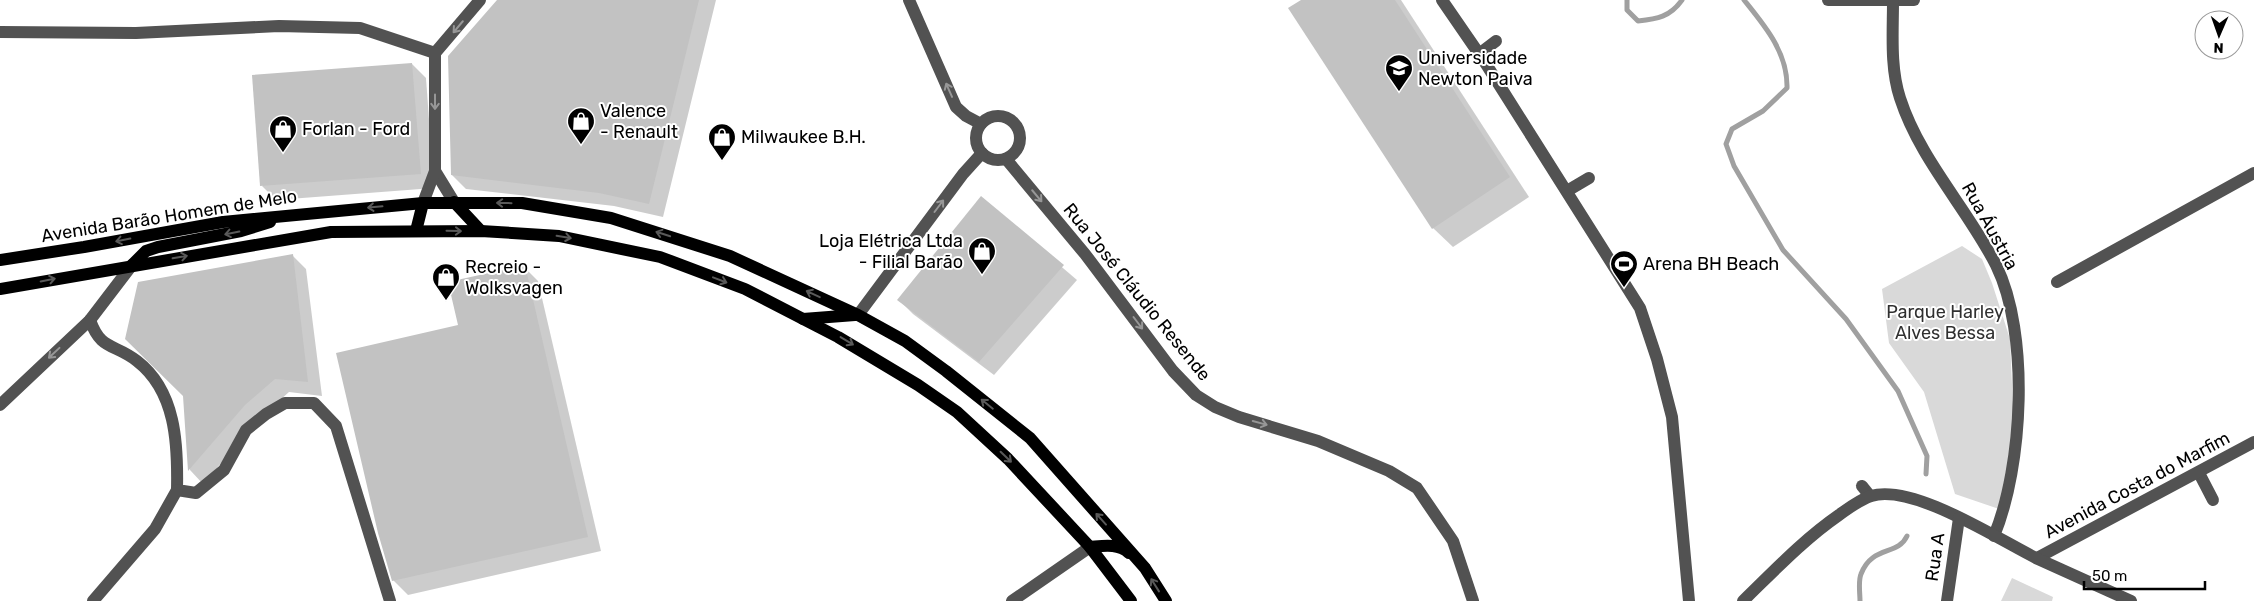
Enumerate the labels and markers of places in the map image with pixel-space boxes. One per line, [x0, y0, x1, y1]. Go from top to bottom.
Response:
place label: Universidade Newton Paiva [1418, 47, 1533, 90]
school or university icon: Universidade Newton Paiva [1384, 53, 1414, 92]
place label: Valence - Renault [600, 100, 678, 143]
shop icon: Valence - Renault [566, 106, 596, 145]
shop icon: Forlan - Ford [268, 114, 298, 153]
place label: Forlan - Ford [302, 118, 410, 140]
shop icon: Milwaukee B.H. [707, 122, 737, 161]
place label: Milwaukee B.H. [741, 126, 866, 148]
place label: Loja Elétrica Ltda - Filial Barão [819, 230, 963, 273]
shop icon: Loja Elétrica Ltda - Filial Barão [967, 236, 997, 275]
sports icon: Arena BH Beach [1609, 249, 1639, 288]
place label: Arena BH Beach [1643, 253, 1779, 275]
place label: Recreio - Wolksvagen [465, 256, 563, 299]
shop icon: Recreio - Wolksvagen [431, 262, 461, 301]

